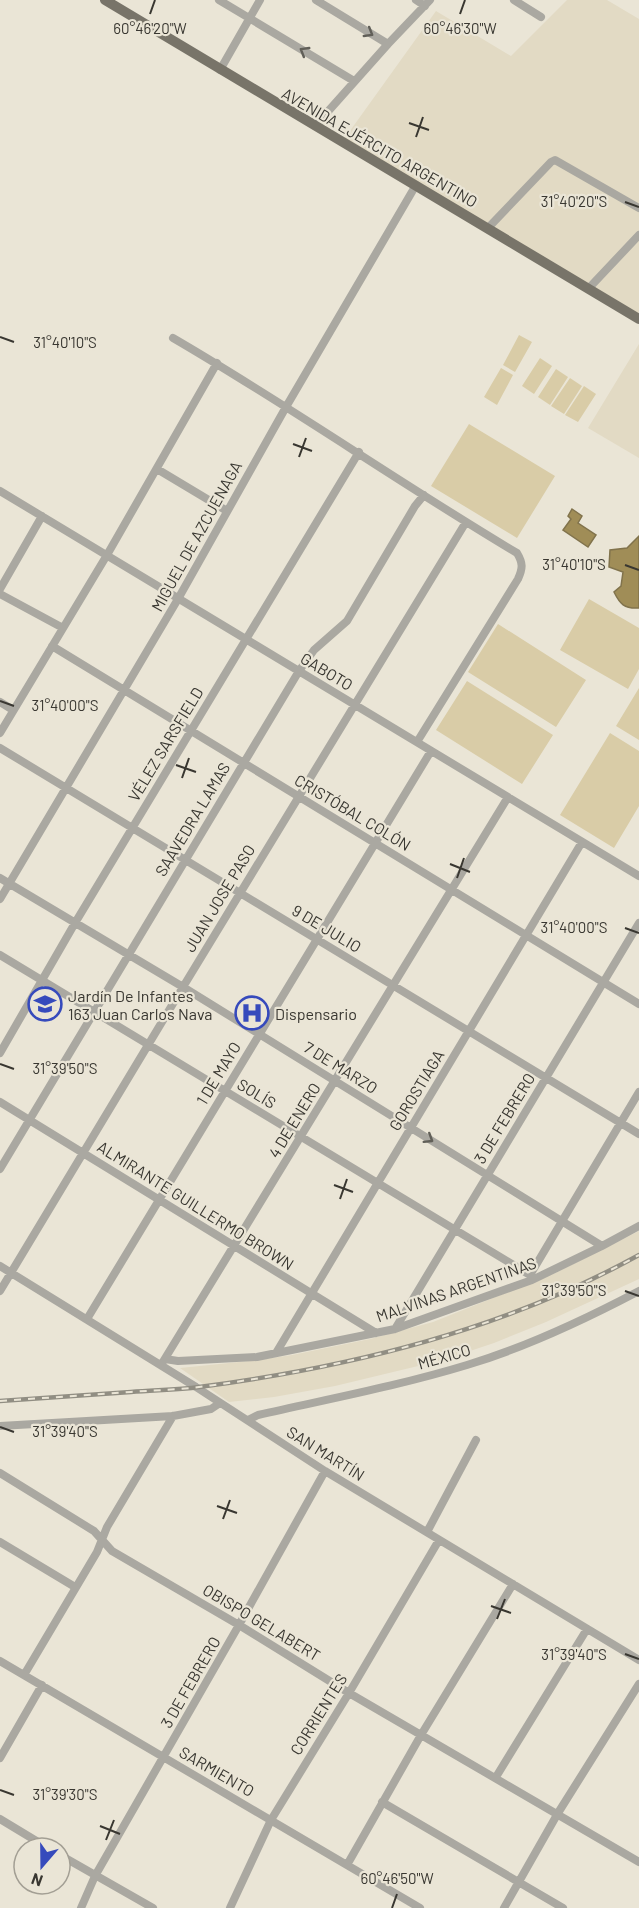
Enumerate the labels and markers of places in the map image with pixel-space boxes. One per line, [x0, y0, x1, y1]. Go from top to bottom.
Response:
school or university icon: Jardín De Infantes 163 Juan Carlos Nava [27, 986, 63, 1022]
place label: Jardín De Infantes 163 Juan Carlos Nava [68, 986, 212, 1023]
hospital icon: Dispensario [234, 995, 270, 1031]
place label: Dispensario [275, 1004, 357, 1023]

